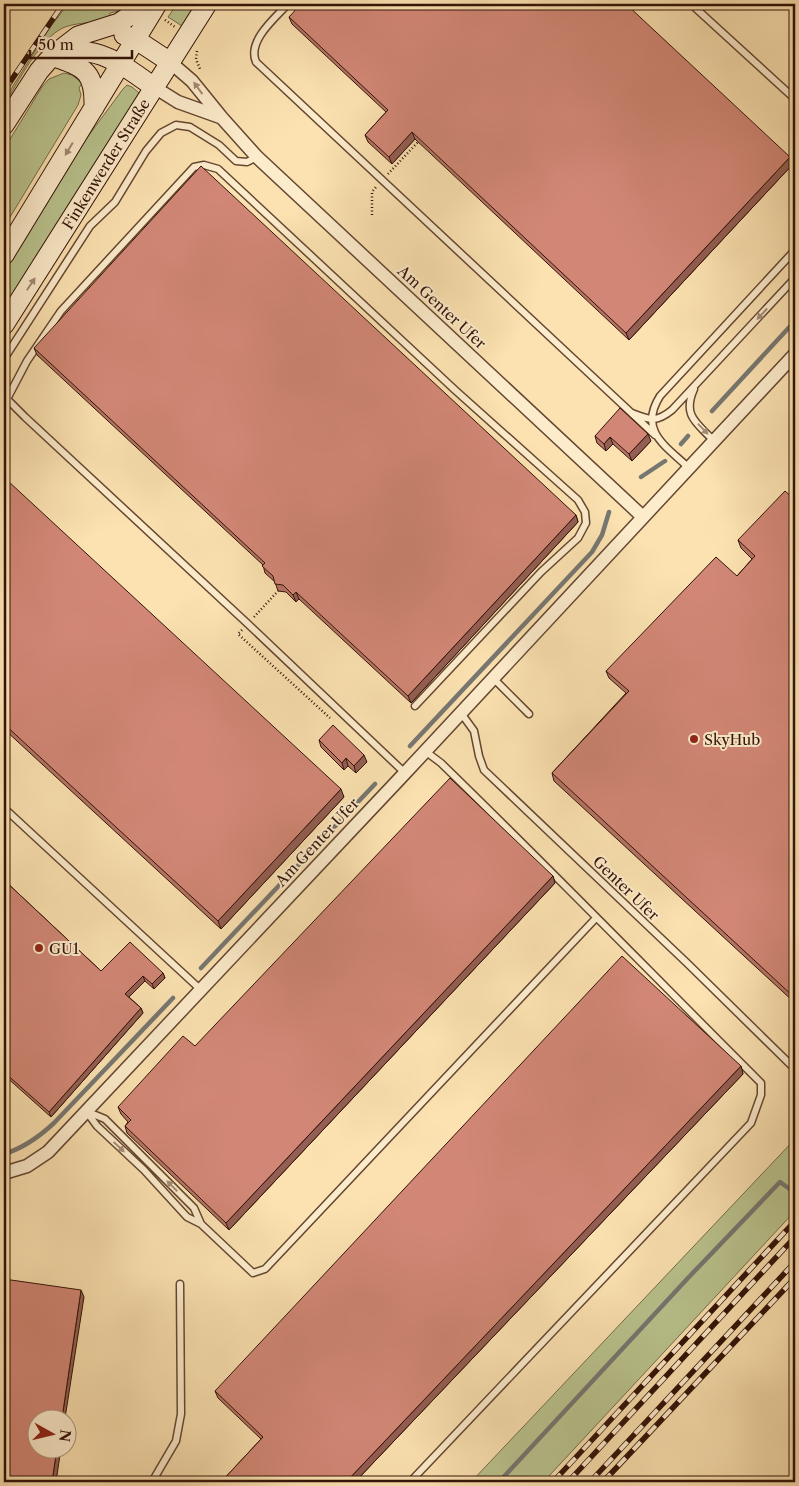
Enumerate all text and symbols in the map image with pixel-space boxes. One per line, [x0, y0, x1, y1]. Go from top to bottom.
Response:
scale bar [30, 28, 132, 60]
text: 50 m [38, 35, 74, 54]
one-way arrow [192, 82, 203, 95]
street label: Finkenwerder Straße [58, 95, 154, 233]
one-way arrow [64, 143, 73, 156]
street label: Am Genter Ufer [393, 261, 491, 353]
one-way arrow [26, 277, 36, 291]
one-way arrow [756, 307, 768, 319]
one-way arrow [697, 422, 709, 434]
place label: SkyHub [704, 730, 760, 749]
marker: SkyHub [688, 733, 700, 745]
street label: Am Genter Ufer [271, 793, 363, 891]
street label: Genter Ufer [589, 852, 664, 925]
place label: GU1 [49, 939, 80, 958]
marker: GU1 [33, 942, 45, 954]
one-way arrow [113, 1141, 125, 1153]
one-way arrow [166, 1180, 178, 1192]
north arrow [28, 1408, 78, 1458]
text: N [55, 1429, 75, 1443]

